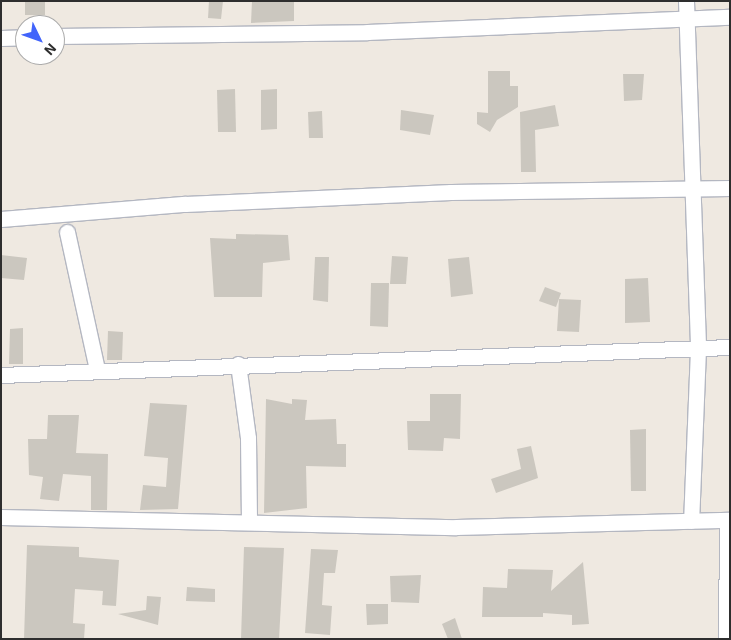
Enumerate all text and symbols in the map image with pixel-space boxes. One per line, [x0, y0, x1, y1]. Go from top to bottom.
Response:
north arrow [15, 15, 65, 65]
text: N [41, 40, 60, 59]

